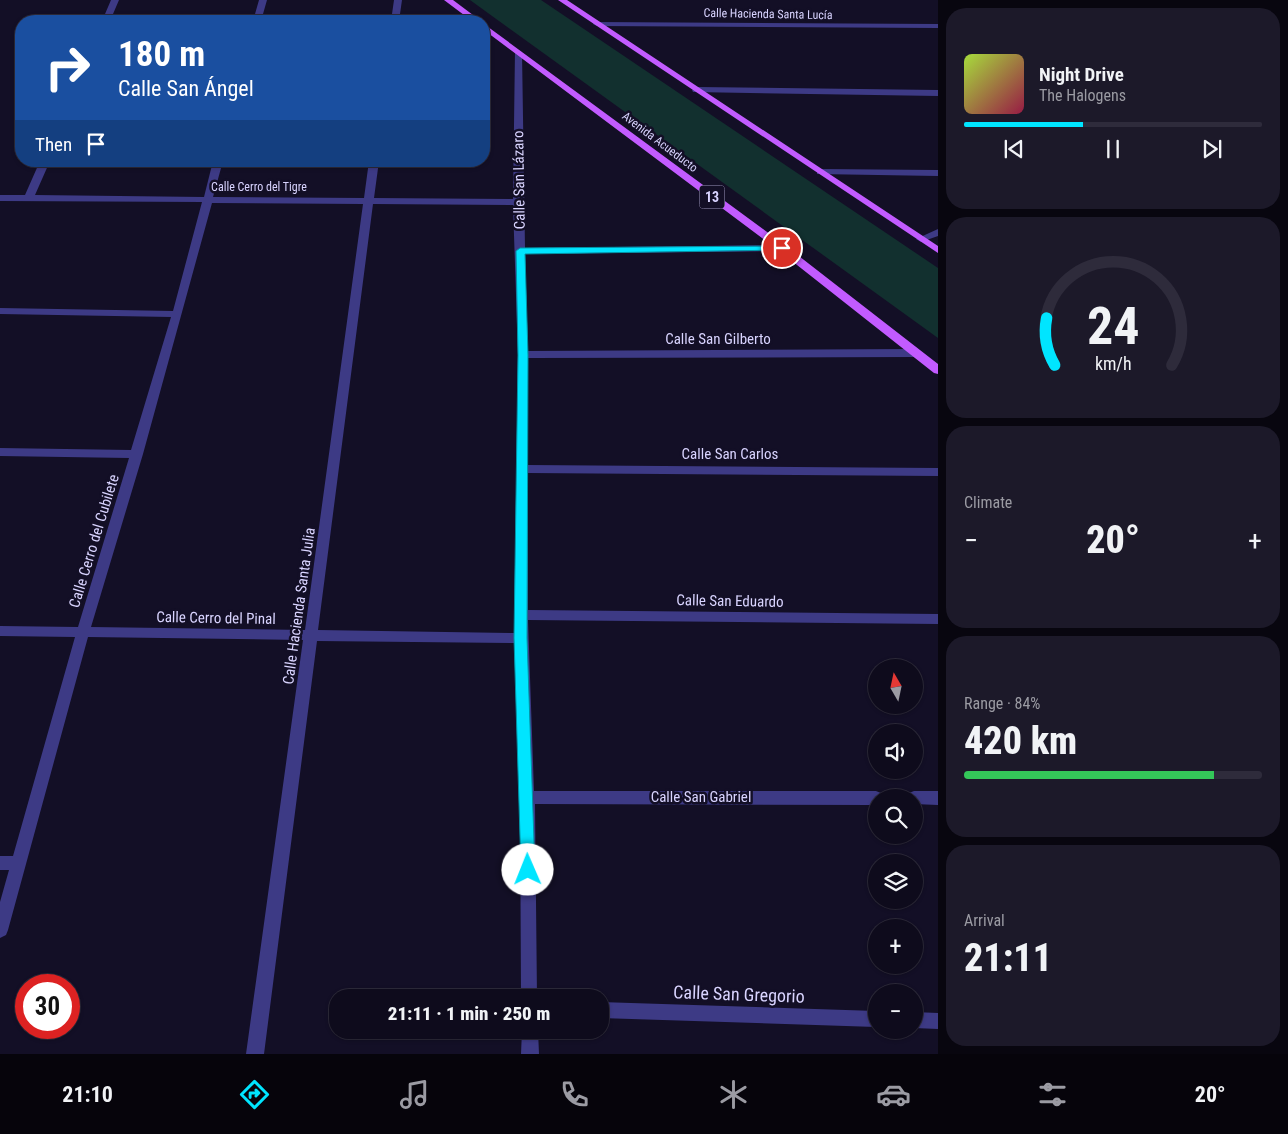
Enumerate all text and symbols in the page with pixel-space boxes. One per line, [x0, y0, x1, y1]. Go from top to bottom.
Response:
street label: Calle Hacienda Santa Lucía [703, 6, 833, 22]
text: 180 m [118, 34, 205, 75]
icon: right [35, 35, 100, 100]
text: Night Drive [1039, 63, 1124, 86]
text: Calle San Ángel [118, 76, 254, 101]
text: The Halogens [1039, 86, 1126, 105]
street label: Avenida Acueducto [619, 109, 701, 175]
icon: arrive [82, 130, 110, 158]
street label: Calle San Lázaro [509, 130, 529, 230]
text: Then [35, 133, 72, 156]
icon: previous [1000, 135, 1028, 163]
icon: pause [1099, 135, 1127, 163]
icon: next [1198, 135, 1226, 163]
street label: Calle Cerro del Tigre [211, 180, 307, 194]
road number: 13 [700, 186, 724, 208]
pin [761, 227, 803, 269]
icon: arrive [768, 234, 796, 262]
text: 24 [1087, 296, 1139, 357]
street label: Calle San Gilberto [665, 330, 771, 348]
text: km/h [1095, 353, 1131, 374]
street label: Calle San Carlos [682, 445, 779, 463]
street label: Calle Cerro del Cubilete [65, 472, 123, 610]
text: Climate [964, 493, 1012, 512]
text: 20° [1086, 518, 1140, 562]
text: − [964, 524, 978, 557]
text: + [1248, 524, 1262, 557]
street label: Calle Hacienda Santa Julia [279, 526, 319, 686]
street label: Calle San Eduardo [676, 591, 784, 611]
street label: Calle Cerro del Pinal [156, 608, 276, 628]
north arrow [868, 659, 922, 714]
map controls [868, 659, 923, 1039]
text: Range · 84% [964, 694, 1040, 713]
text: 420 km [964, 719, 1077, 763]
button: sound [868, 724, 923, 779]
street label: Calle San Gabriel [651, 788, 751, 806]
button: search [868, 789, 923, 844]
position arrow [501, 843, 553, 895]
button: layers [868, 854, 923, 909]
text: Arrival [964, 911, 1005, 930]
button: + [868, 919, 923, 974]
text: 21:11 [964, 936, 1052, 980]
speed limit sign: 30 [15, 974, 80, 1039]
street label: Calle San Gregorio [673, 981, 805, 1007]
button: − [868, 984, 923, 1039]
text: 21:11 · 1 min · 250 m [388, 1002, 550, 1025]
icon: directions [237, 1077, 272, 1112]
icon: music [397, 1077, 432, 1112]
icon: phone [557, 1077, 592, 1112]
icon: climate [716, 1077, 751, 1112]
icon: car [876, 1077, 911, 1112]
icon: filters [1035, 1077, 1070, 1112]
text: 21:10 [62, 1082, 113, 1107]
text: 20° [1195, 1082, 1226, 1107]

